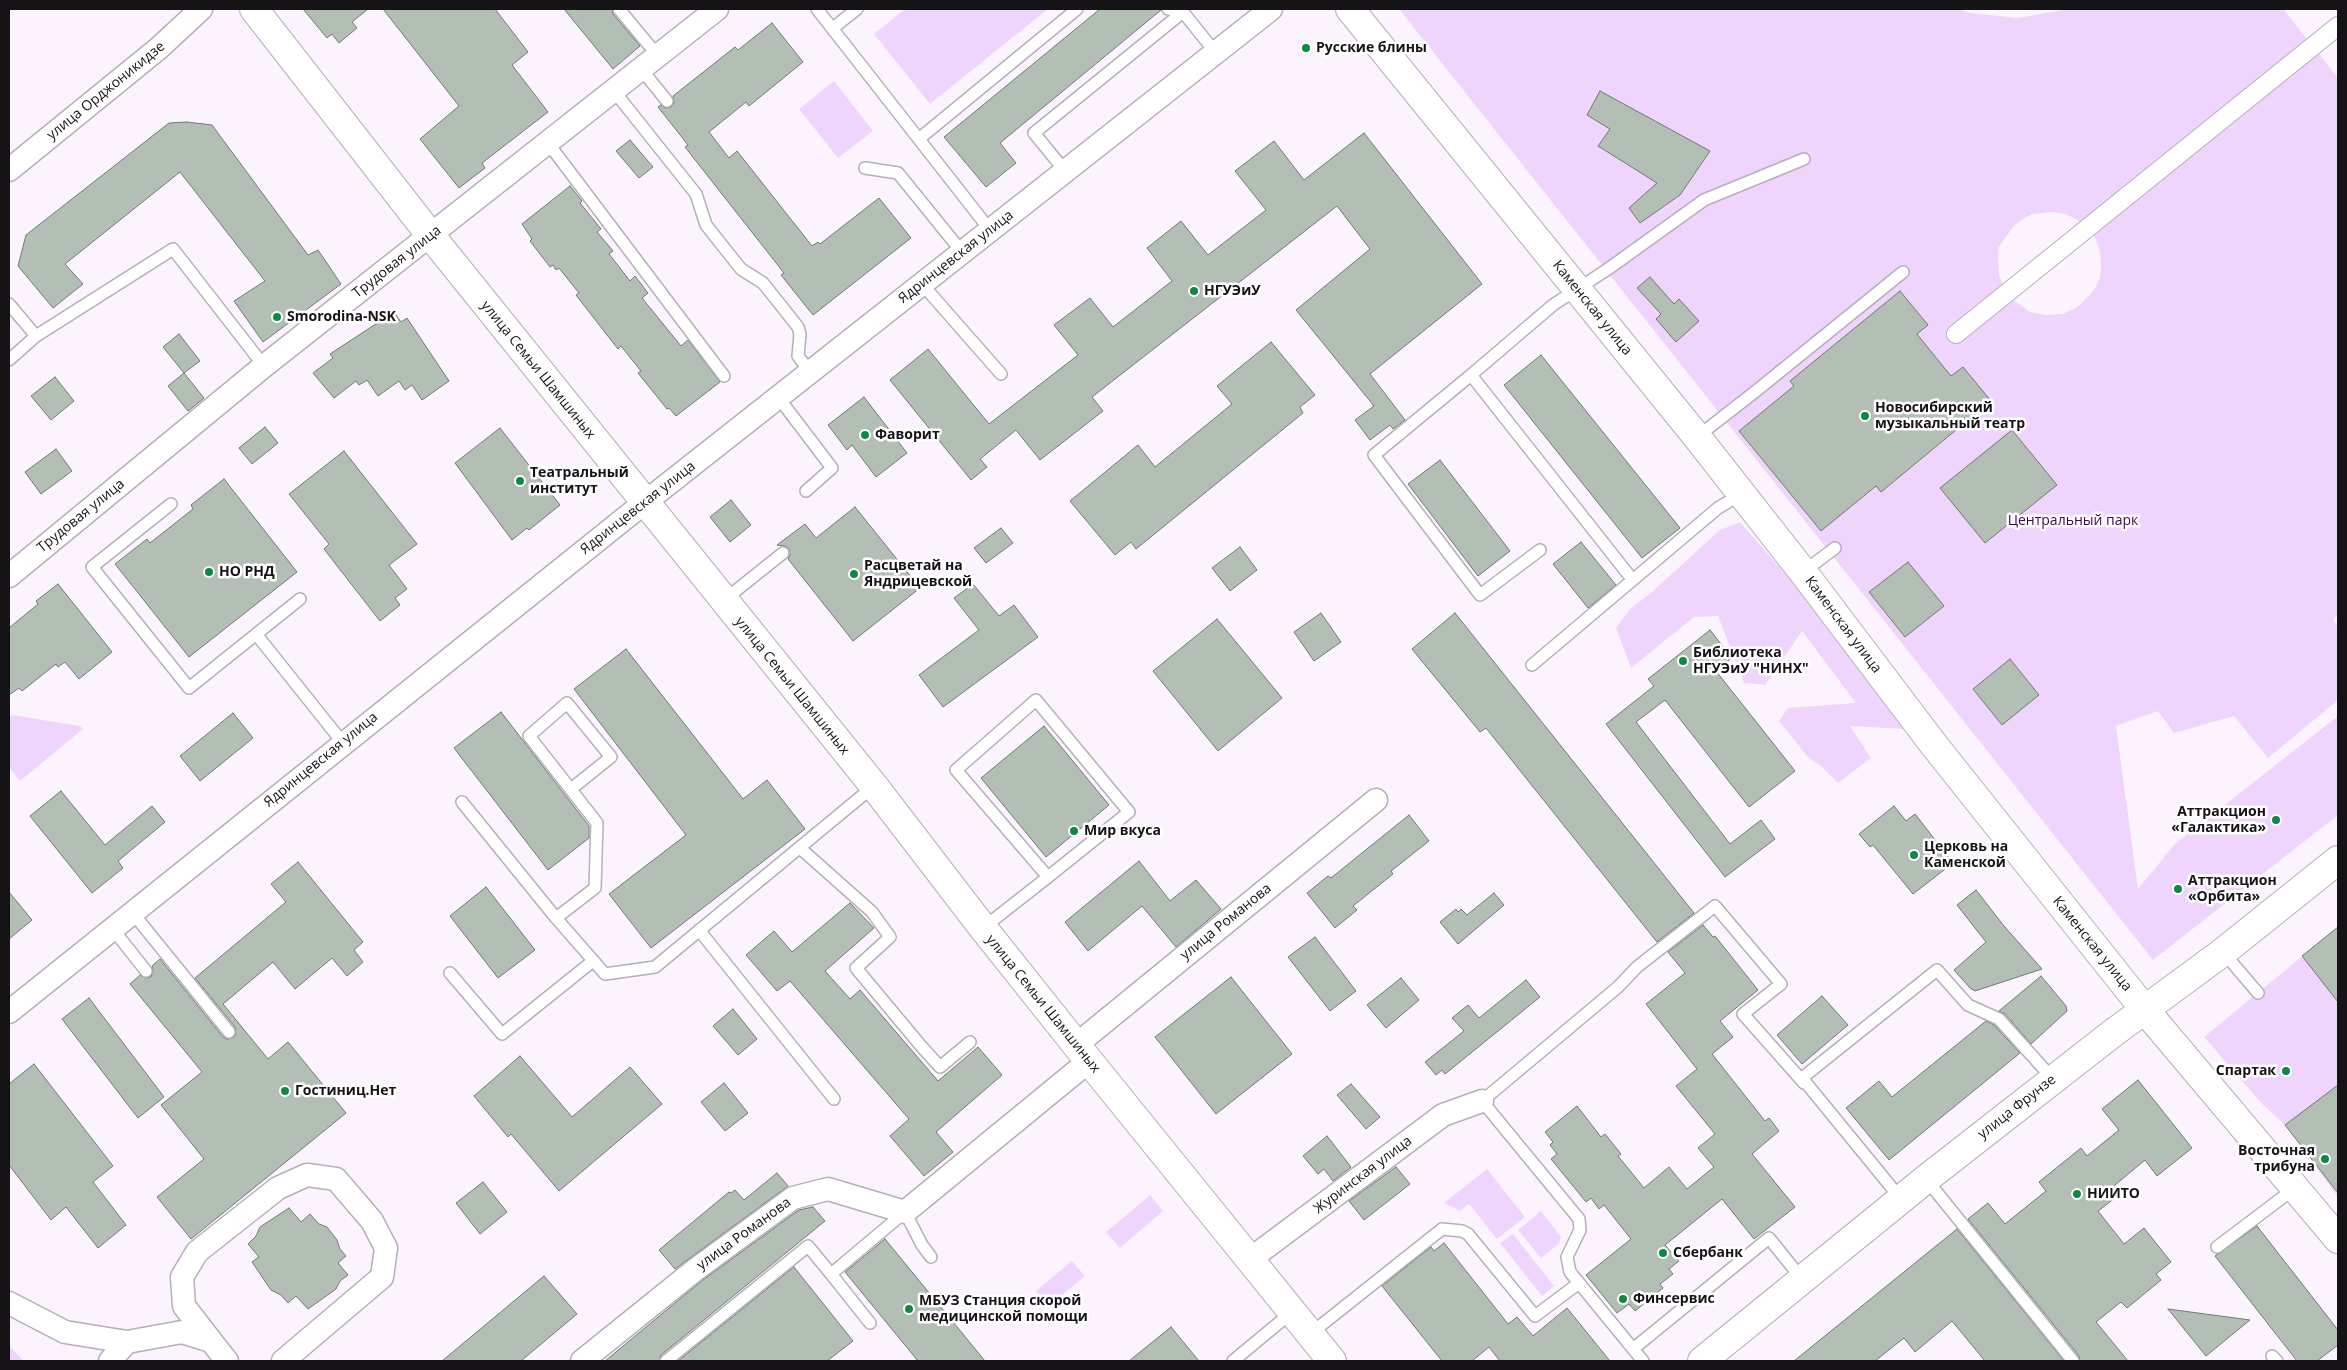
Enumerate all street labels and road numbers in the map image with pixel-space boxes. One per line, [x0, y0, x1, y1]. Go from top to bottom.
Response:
street label: улица Орджоникидзе [44, 38, 168, 144]
street label: Ядринцевская улица [895, 207, 1017, 307]
street label: Трудовая улица [349, 222, 445, 302]
street label: Каменская улица [1549, 257, 1635, 359]
street label: улица Семьи Шамшиных [477, 298, 599, 442]
street label: Ядринцевская улица [577, 458, 699, 558]
street label: Трудовая улица [34, 476, 128, 556]
street label: Каменская улица [1801, 573, 1885, 677]
street label: улица Семьи Шамшиных [731, 614, 853, 758]
street label: Ядринцевская улица [261, 709, 381, 811]
street label: улица Романова [1177, 880, 1275, 964]
street label: Каменская улица [2049, 893, 2135, 995]
street label: улица Семьи Шамшиных [982, 932, 1104, 1076]
street label: улица Фрунзе [1975, 1071, 2059, 1143]
street label: Журинская улица [1311, 1133, 1415, 1217]
street label: улица Романова [694, 1194, 794, 1274]

